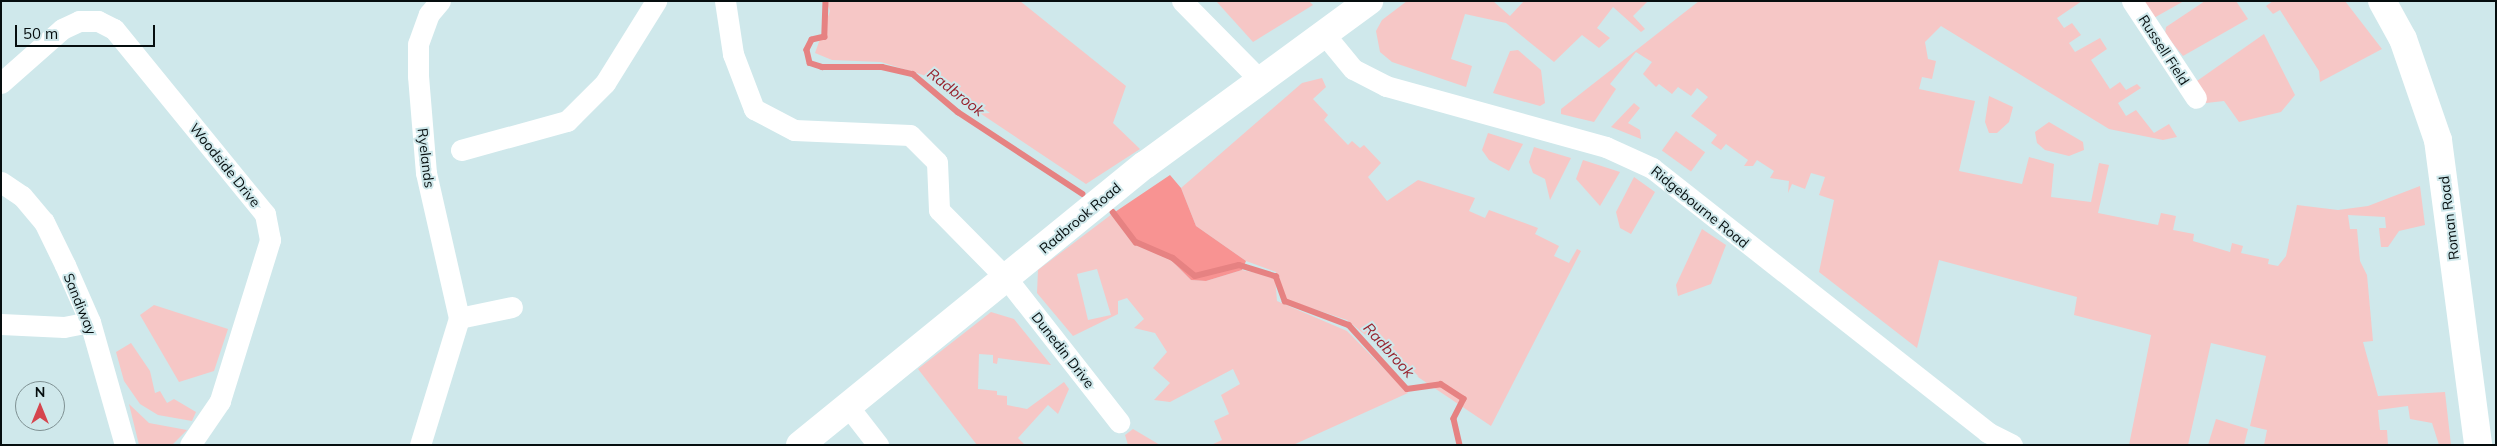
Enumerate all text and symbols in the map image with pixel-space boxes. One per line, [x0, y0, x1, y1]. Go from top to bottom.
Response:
street label: Russell Field [2135, 12, 2193, 88]
scale bar [18, 15, 158, 47]
text: 50 m [23, 24, 58, 43]
water label: Radbrook [924, 64, 988, 120]
street label: Woodside Drive [186, 120, 264, 210]
street label: Ryelands [414, 127, 438, 189]
street label: Ridgebourne Road [1648, 162, 1752, 252]
street label: Roman Road [2436, 175, 2462, 261]
street label: Radbrook Road [1036, 179, 1124, 257]
street label: Sandiway [60, 271, 100, 337]
street label: Dunedin Drive [1028, 309, 1098, 391]
water label: Radbrook [1360, 319, 1418, 381]
north arrow [15, 381, 65, 431]
text: N [35, 383, 45, 401]

